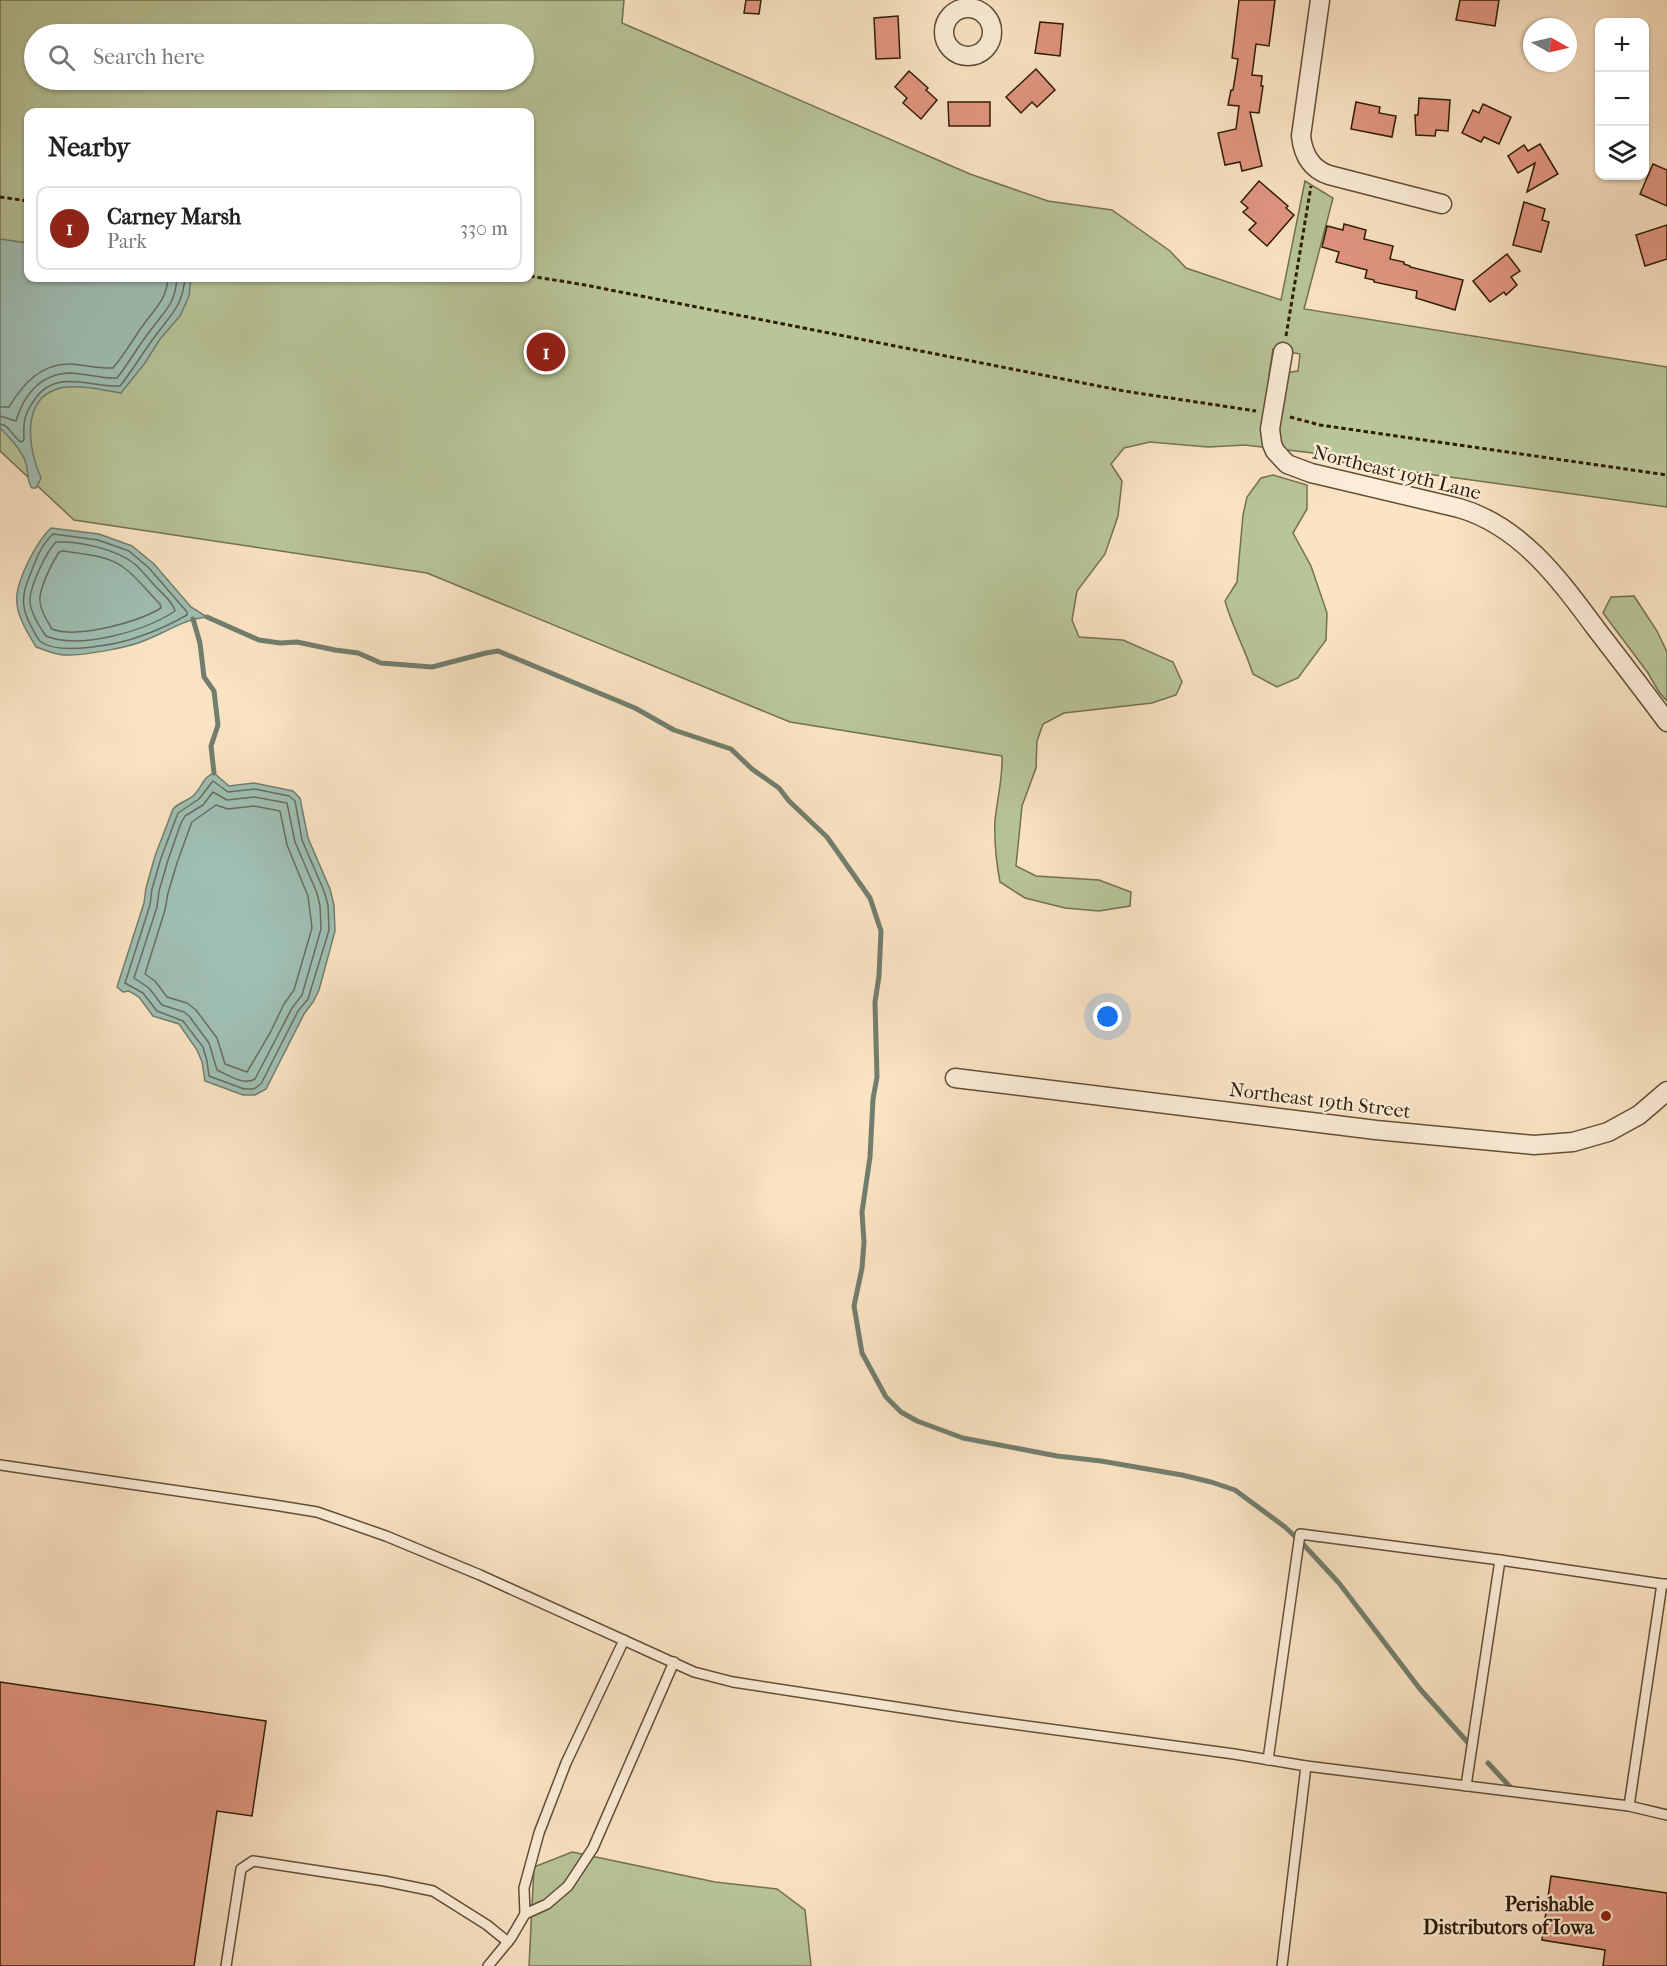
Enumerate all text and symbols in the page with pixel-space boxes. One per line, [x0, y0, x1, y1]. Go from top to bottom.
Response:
north arrow [1523, 18, 1577, 72]
map controls [1595, 18, 1649, 180]
button: + [1595, 18, 1649, 72]
search box [24, 24, 534, 90]
icon: search [45, 41, 78, 74]
text: Search here [93, 44, 205, 70]
button: − [1595, 72, 1649, 126]
button: layers [1595, 126, 1649, 180]
text: Nearby [48, 132, 130, 163]
text: Carney Marsh [107, 204, 241, 230]
text: 1 [66, 217, 73, 240]
text: 330 m [460, 217, 508, 240]
text: Park [107, 230, 147, 253]
pin: 1 [526, 330, 566, 374]
street label: Northeast 19th Lane [1310, 440, 1484, 505]
your location [1093, 1002, 1122, 1031]
street label: Northeast 19th Street [1228, 1078, 1412, 1123]
place label: Perishable Distributors of Iowa [1423, 1893, 1595, 1939]
marker: Perishable Distributors of Iowa [1599, 1909, 1613, 1923]

